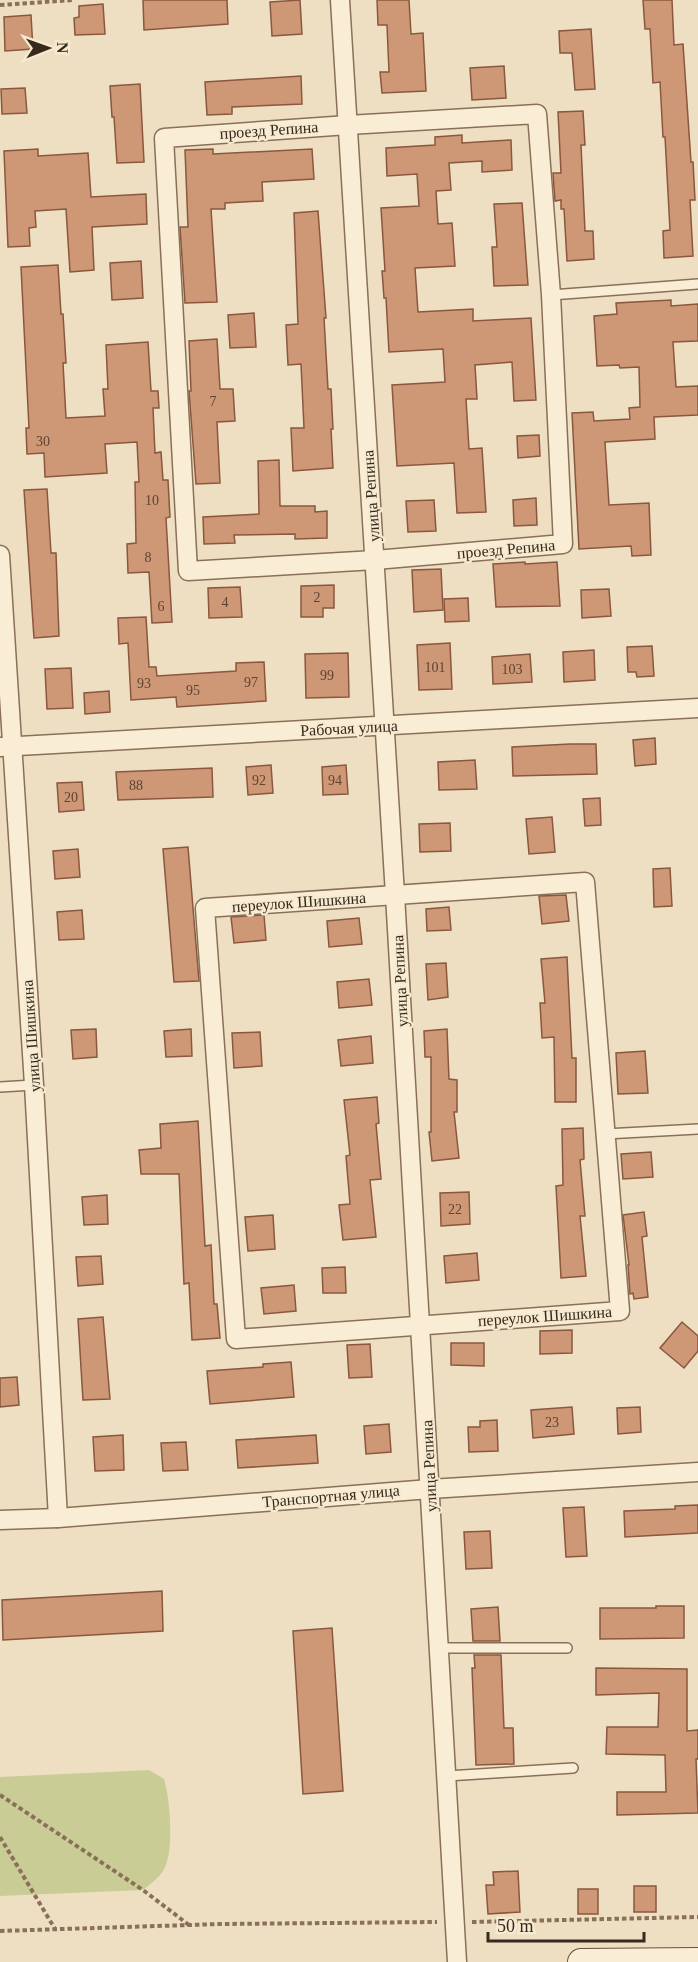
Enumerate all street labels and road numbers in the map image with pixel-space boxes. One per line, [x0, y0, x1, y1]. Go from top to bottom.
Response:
street label: проезд Репина [219, 118, 319, 143]
street label: улица Репина [359, 449, 384, 543]
street label: проезд Репина [456, 536, 556, 563]
street label: Рабочая улица [300, 717, 398, 740]
street label: переулок Шишкина [231, 889, 367, 916]
street label: улица Репина [389, 935, 412, 1027]
street label: улица Шишкина [19, 979, 44, 1093]
street label: переулок Шишкина [477, 1303, 613, 1330]
street label: улица Репина [418, 1420, 441, 1512]
street label: Транспортная улица [262, 1482, 400, 1511]

